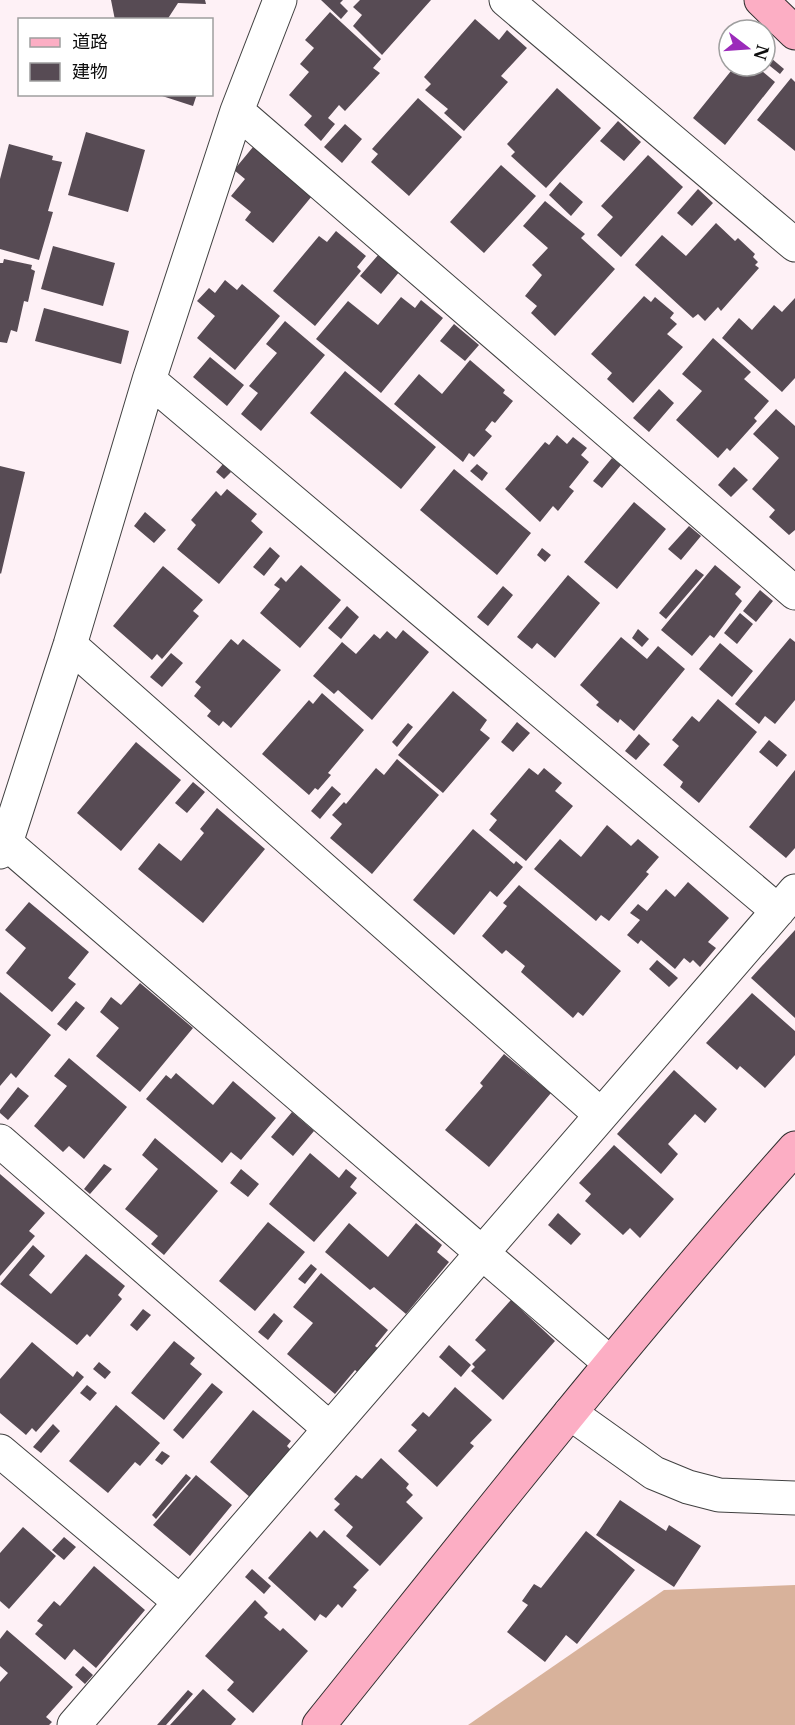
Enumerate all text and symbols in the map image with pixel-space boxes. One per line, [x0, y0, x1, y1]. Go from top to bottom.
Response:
legend [18, 18, 213, 96]
north arrow [717, 18, 777, 78]
text: 道路 [72, 31, 108, 53]
text: N [750, 42, 773, 63]
text: 建物 [72, 61, 108, 83]

